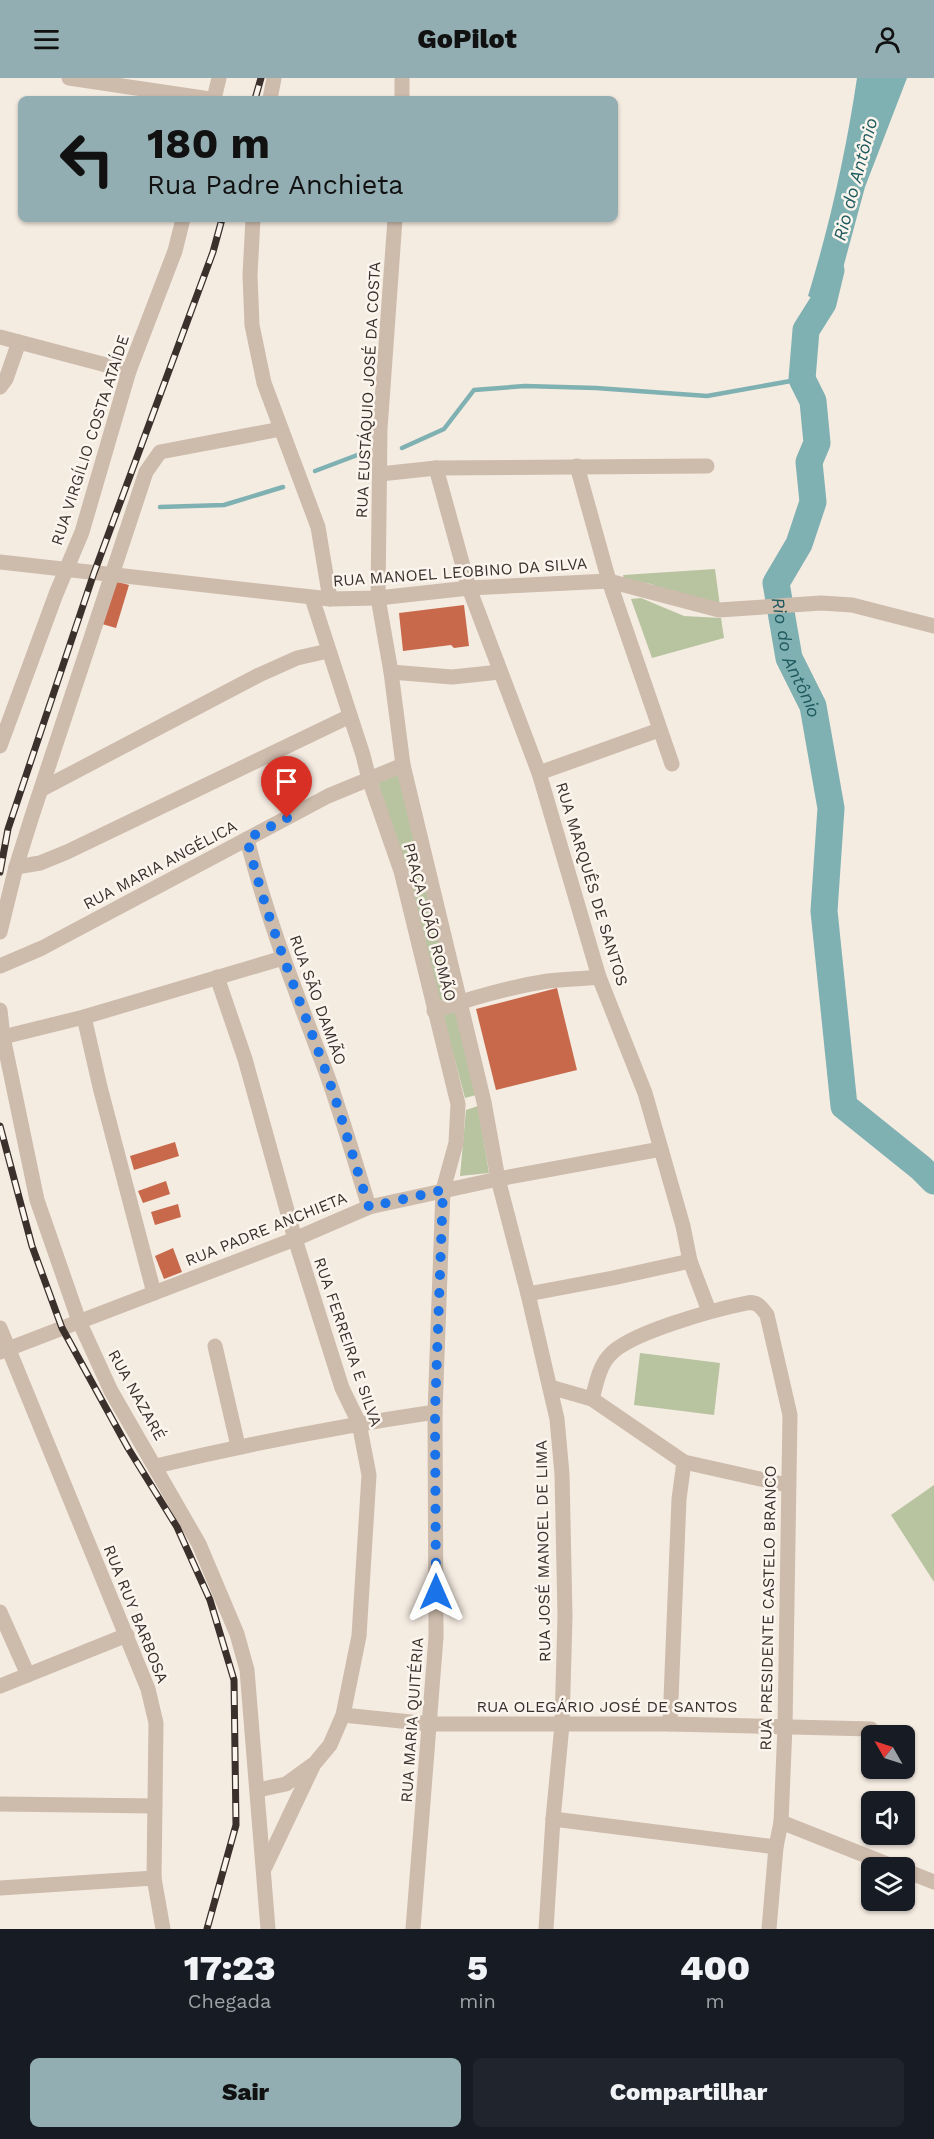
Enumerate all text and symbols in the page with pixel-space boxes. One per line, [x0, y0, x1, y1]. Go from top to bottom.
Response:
icon: menu [30, 23, 63, 56]
text: GoPilot [417, 23, 517, 55]
icon: person [871, 23, 904, 56]
water label: Rio do Antônio [829, 115, 881, 243]
text: 180 m [147, 119, 270, 168]
icon: left [48, 120, 126, 198]
text: Rua Padre Anchieta [147, 169, 403, 201]
street label: RUA EUSTÁQUIO JOSÉ DA COSTA [352, 261, 384, 519]
street label: RUA VIRGÍLIO COSTA ATAÍDE [47, 332, 133, 548]
street label: RUA MANOEL LEOBINO DA SILVA [332, 554, 588, 590]
water label: Rio do Antônio [768, 596, 825, 719]
pin [261, 756, 312, 818]
icon: arrive [270, 765, 303, 798]
street label: RUA MARQUÊS DE SANTOS [552, 780, 632, 988]
street label: RUA MARIA ANGÉLICA [80, 816, 240, 914]
street label: PRAÇA JOÃO ROMÃO [400, 841, 460, 1003]
street label: RUA SÃO DAMIÃO [286, 932, 350, 1068]
street label: RUA PADRE ANCHIETA [182, 1188, 350, 1270]
street label: RUA FERREIRA E SILVA [310, 1255, 386, 1430]
street label: RUA NAZARÉ [104, 1346, 170, 1444]
street label: RUA JOSÉ MANOEL DE LIMA [532, 1439, 554, 1662]
street label: RUA PRESIDENTE CASTELO BRANCO [756, 1465, 780, 1751]
street label: RUA RUY BARBOSA [100, 1542, 173, 1686]
position arrow [404, 1560, 468, 1624]
street label: RUA MARIA QUITÉRIA [397, 1636, 427, 1803]
street label: RUA OLEGÁRIO JOSÉ DE SANTOS [476, 1697, 738, 1716]
north arrow [861, 1725, 915, 1779]
map controls [861, 1725, 915, 1911]
button: sound [861, 1791, 915, 1845]
button: layers [861, 1857, 915, 1911]
text: 17:23 [184, 1947, 275, 1989]
text: 5 [467, 1947, 488, 1989]
text: 400 [680, 1947, 750, 1989]
text: Chegada [188, 1989, 271, 2013]
text: min [459, 1989, 496, 2013]
text: m [705, 1989, 725, 2013]
button: Sair [30, 2058, 461, 2127]
button: Compartilhar [473, 2058, 904, 2127]

